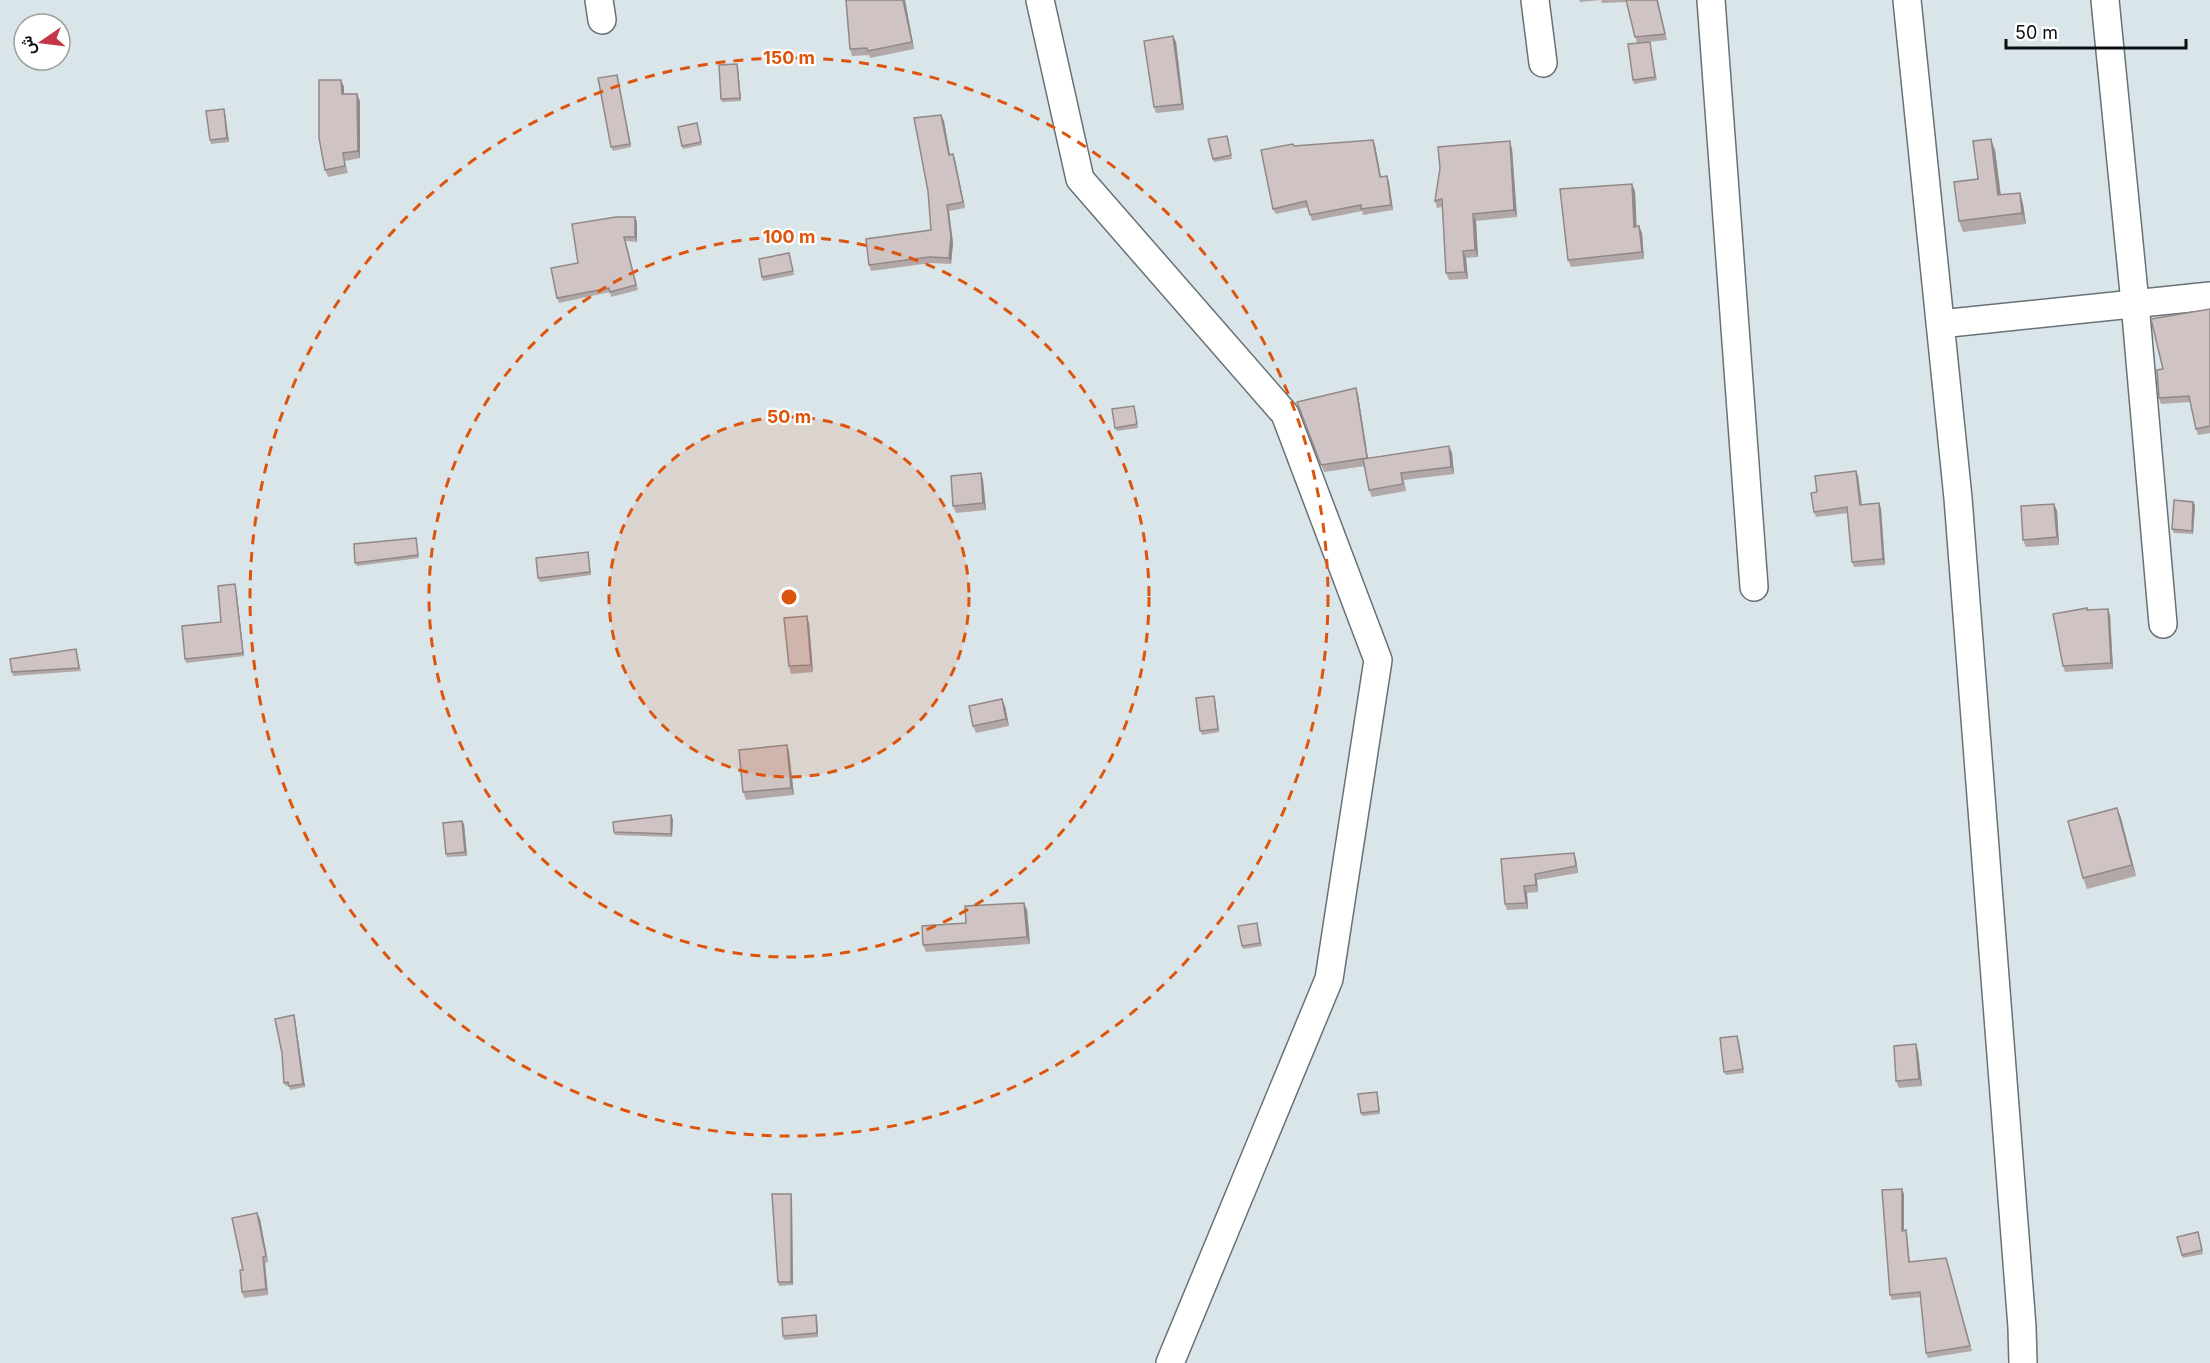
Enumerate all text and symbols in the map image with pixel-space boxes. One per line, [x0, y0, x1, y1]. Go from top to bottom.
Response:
north arrow [12, 12, 72, 72]
scale bar [2006, 12, 2186, 50]
text: 50 m [2015, 22, 2058, 43]
text: ش [15, 34, 39, 57]
text: 150 m [763, 47, 815, 68]
text: 100 m [763, 226, 815, 247]
text: 50 m [767, 406, 811, 427]
centre of rings [779, 587, 799, 607]

